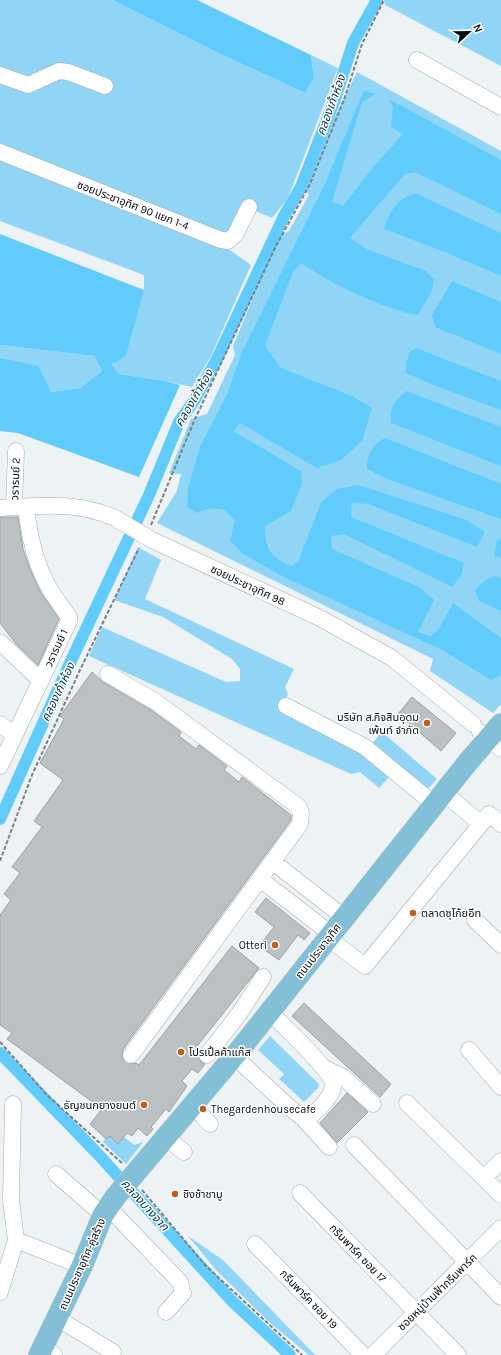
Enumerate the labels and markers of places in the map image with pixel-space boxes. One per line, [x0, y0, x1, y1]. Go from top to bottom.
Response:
place label: บริษัท ส.กิจสินอุดม เพ้นท์ จำกัด [337, 711, 419, 737]
marker: บริษัท ส.กิจสินอุดม เพ้นท์ จำกัด [422, 718, 432, 728]
place label: ตลาดซุโก้ยอีท [421, 907, 481, 920]
marker: ตลาดซุโก้ยอีท [408, 908, 418, 918]
place label: Otteri [239, 939, 267, 952]
marker: Otteri [270, 940, 280, 950]
place label: โปรเปิ้ลค้าแก๊ส [189, 1045, 251, 1059]
marker: โปรเปิ้ลค้าแก๊ส [176, 1047, 186, 1057]
place label: ธัญชนกยางยนต์ [63, 1099, 136, 1112]
marker: ธัญชนกยางยนต์ [139, 1100, 149, 1110]
place label: Thegardenhousecafe [211, 1103, 316, 1116]
marker: Thegardenhousecafe [198, 1104, 208, 1114]
place label: ชิงช้าชาบู [183, 1188, 223, 1201]
marker: ชิงช้าชาบู [170, 1189, 180, 1199]

